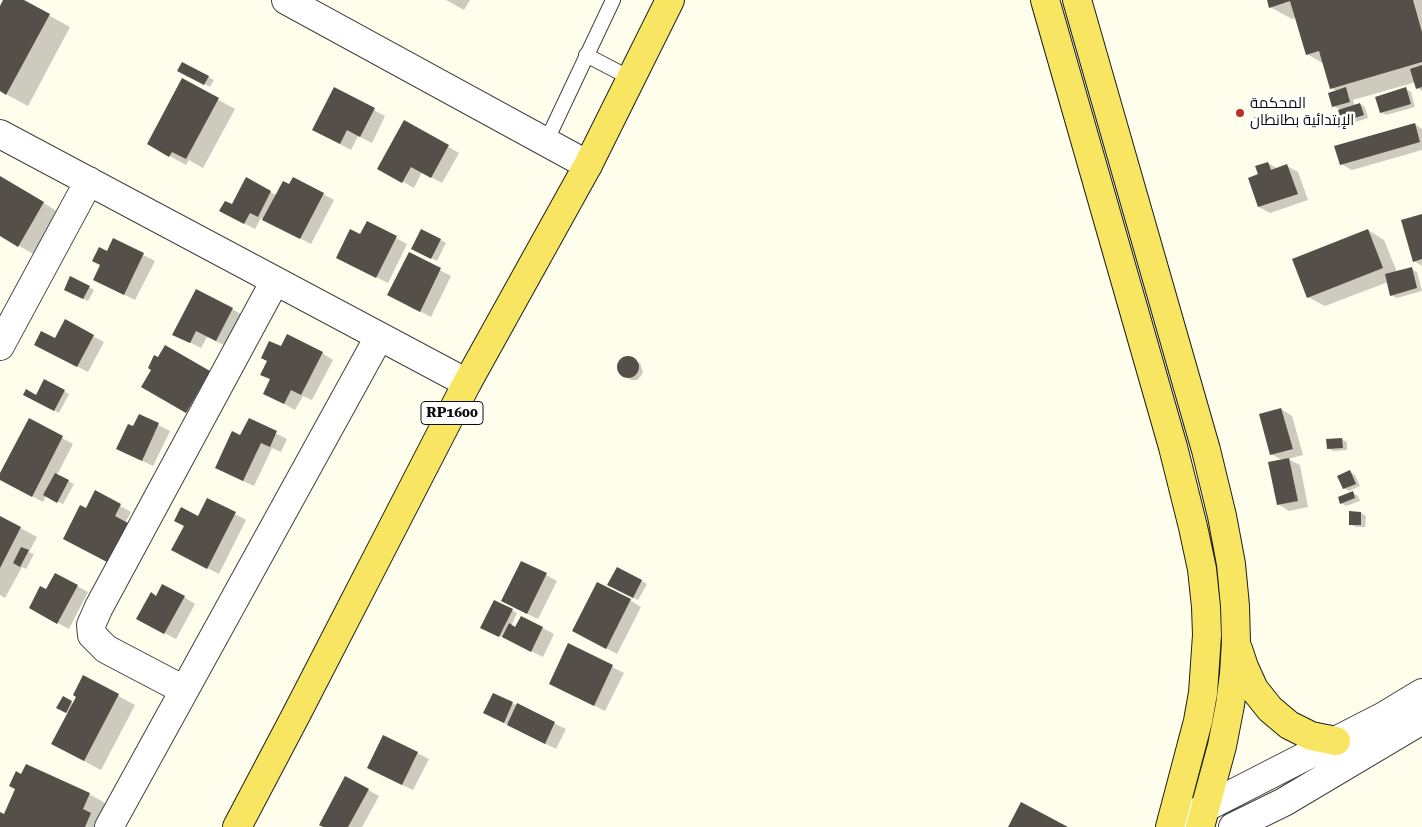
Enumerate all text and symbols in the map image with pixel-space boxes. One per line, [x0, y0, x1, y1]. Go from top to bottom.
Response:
place label: المحكمة الإبتدائية بطانطان [1250, 95, 1354, 130]
marker: المحكمة الإبتدائية بطانطان [1234, 107, 1246, 119]
road number: RP1600 [421, 402, 483, 424]

